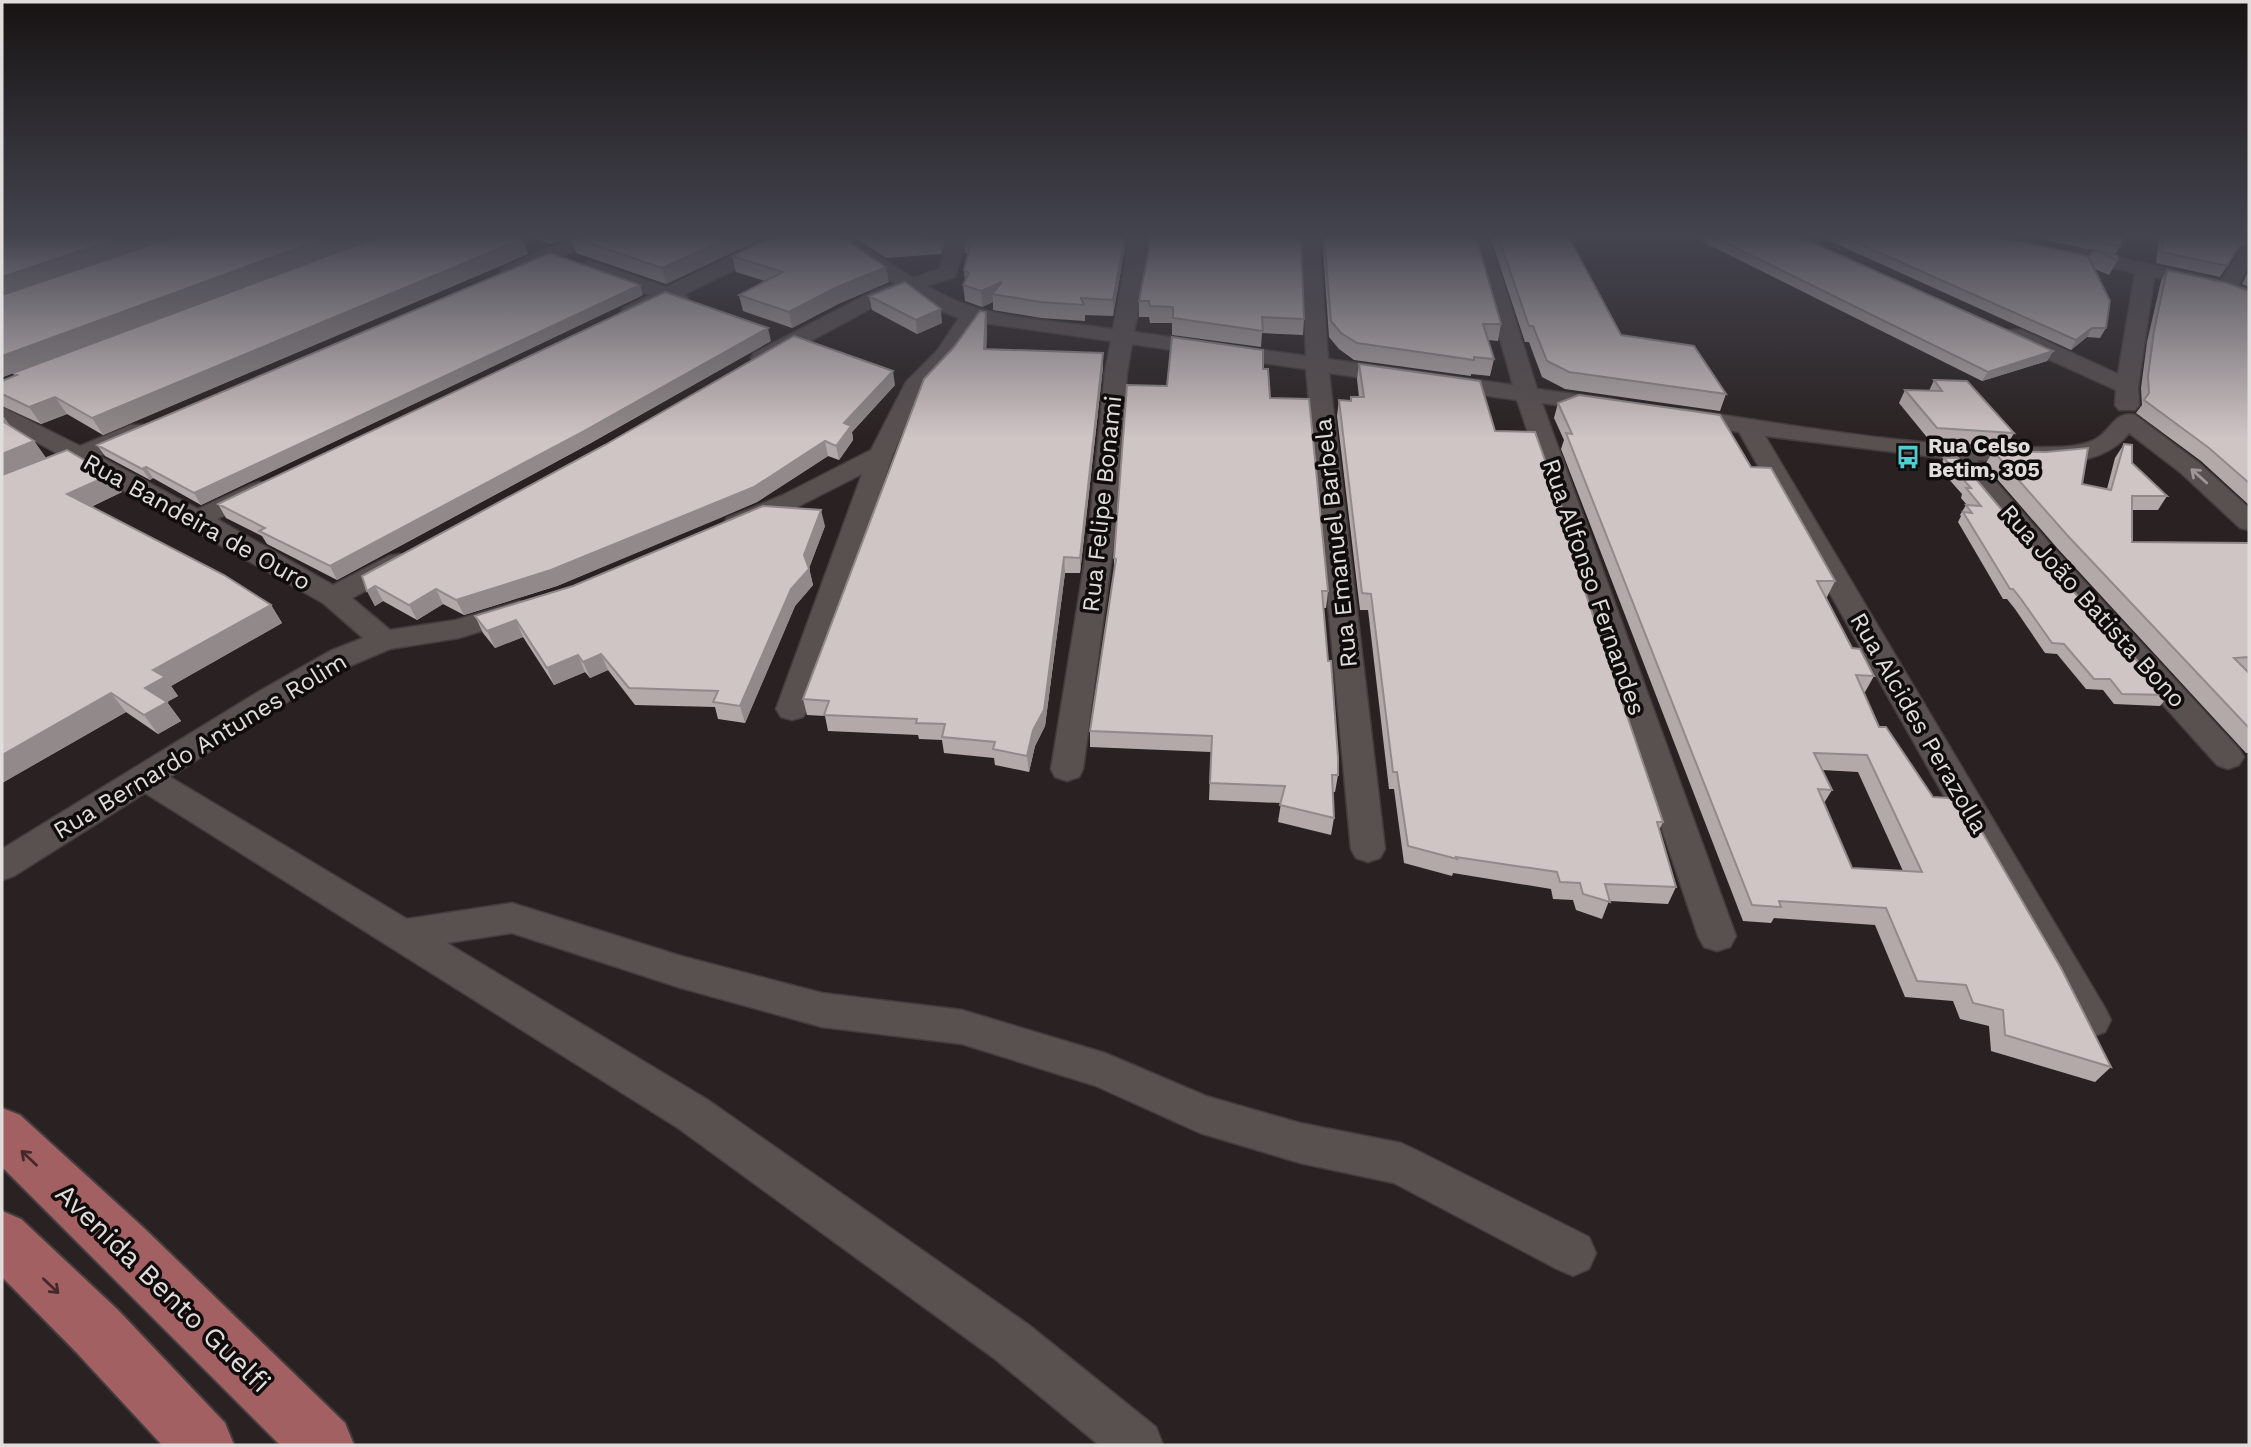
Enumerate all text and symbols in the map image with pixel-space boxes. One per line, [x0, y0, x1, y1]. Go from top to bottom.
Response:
street label: Rua Felipe Bonami [1077, 394, 1127, 614]
street label: Rua Emanuel Barbela [1309, 417, 1363, 669]
place label: Rua Celso Betim, 305 [1928, 433, 2040, 482]
bus stop icon: Rua Celso Betim, 305 [1894, 443, 1922, 471]
street label: Rua Bandeira de Ouro [79, 448, 315, 596]
street label: Rua Alfonso Fernandes [1537, 455, 1651, 719]
one-way arrow [2190, 468, 2208, 484]
street label: Rua João Batista Bono [1994, 499, 2192, 713]
street label: Rua Alcides Perazolla [1844, 608, 1994, 838]
street label: Rua Bernardo Antunes Rolim [48, 647, 352, 845]
one-way arrow [21, 1149, 38, 1166]
street label: Avenida Bento Guelfi [49, 1177, 277, 1399]
one-way arrow [42, 1277, 59, 1294]

